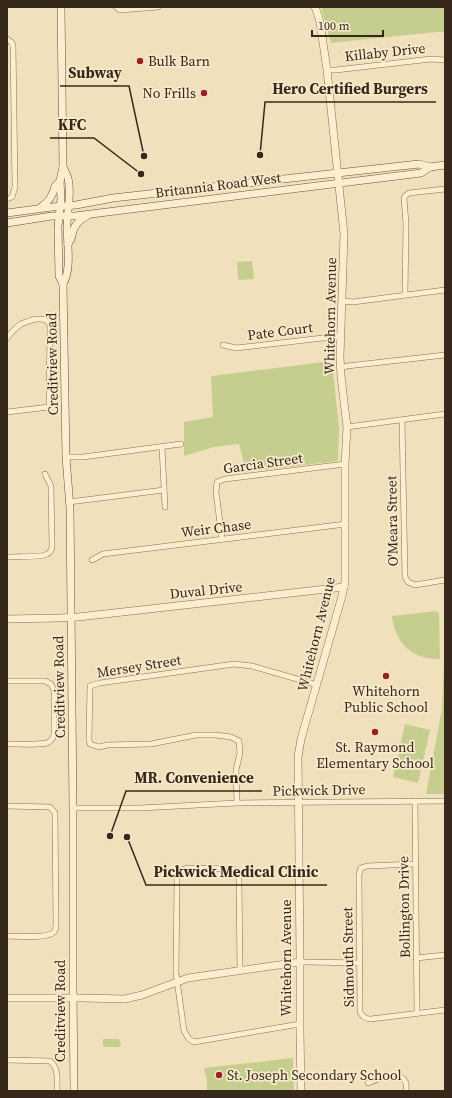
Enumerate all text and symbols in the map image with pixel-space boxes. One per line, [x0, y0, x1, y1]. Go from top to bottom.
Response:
scale bar [312, 12, 383, 38]
text: 100 m [318, 18, 350, 34]
street label: Killaby Drive [344, 38, 426, 66]
place label: Bulk Barn [148, 51, 211, 71]
marker: Bulk Barn [135, 56, 145, 66]
callout: Subway [60, 59, 129, 86]
text: Subway [68, 62, 122, 83]
callout: Hero Certified Burgers [265, 75, 436, 102]
text: Hero Certified Burgers [272, 78, 428, 99]
place label: No Frills [143, 83, 196, 103]
marker: No Frills [199, 88, 209, 98]
callout: KFC [50, 111, 94, 138]
text: KFC [58, 114, 86, 135]
street label: Britannia Road West [154, 167, 283, 203]
street label: Whitehorn Avenue [319, 257, 341, 375]
street label: Creditview Road [41, 313, 63, 415]
street label: Pate Court [246, 317, 314, 345]
street label: Garcia Street [222, 447, 304, 478]
street label: O'Meara Street [381, 475, 403, 567]
street label: Weir Chase [180, 514, 252, 542]
street label: Whitehorn Avenue [292, 575, 340, 693]
street label: Duval Drive [169, 576, 243, 604]
street label: Creditview Road [48, 636, 70, 738]
street label: Mersey Street [95, 649, 183, 683]
marker: Whitehorn Public School [381, 671, 391, 681]
place label: Whitehorn Public School [344, 681, 428, 717]
marker: St. Raymond Elementary School [370, 727, 380, 737]
place label: St. Raymond Elementary School [316, 737, 434, 773]
callout: MR. Convenience [126, 764, 262, 791]
text: MR. Convenience [134, 767, 254, 788]
street label: Pickwick Drive [272, 779, 366, 801]
street label: Bollington Drive [393, 856, 415, 958]
callout: Pickwick Medical Clinic [146, 858, 327, 885]
text: Pickwick Medical Clinic [153, 861, 319, 882]
street label: Whitehorn Avenue [276, 899, 296, 1017]
street label: Sidmouth Street [337, 906, 359, 1007]
street label: Creditview Road [50, 960, 70, 1062]
place label: St. Joseph Secondary School [227, 1065, 402, 1085]
marker: St. Joseph Secondary School [214, 1070, 224, 1080]

